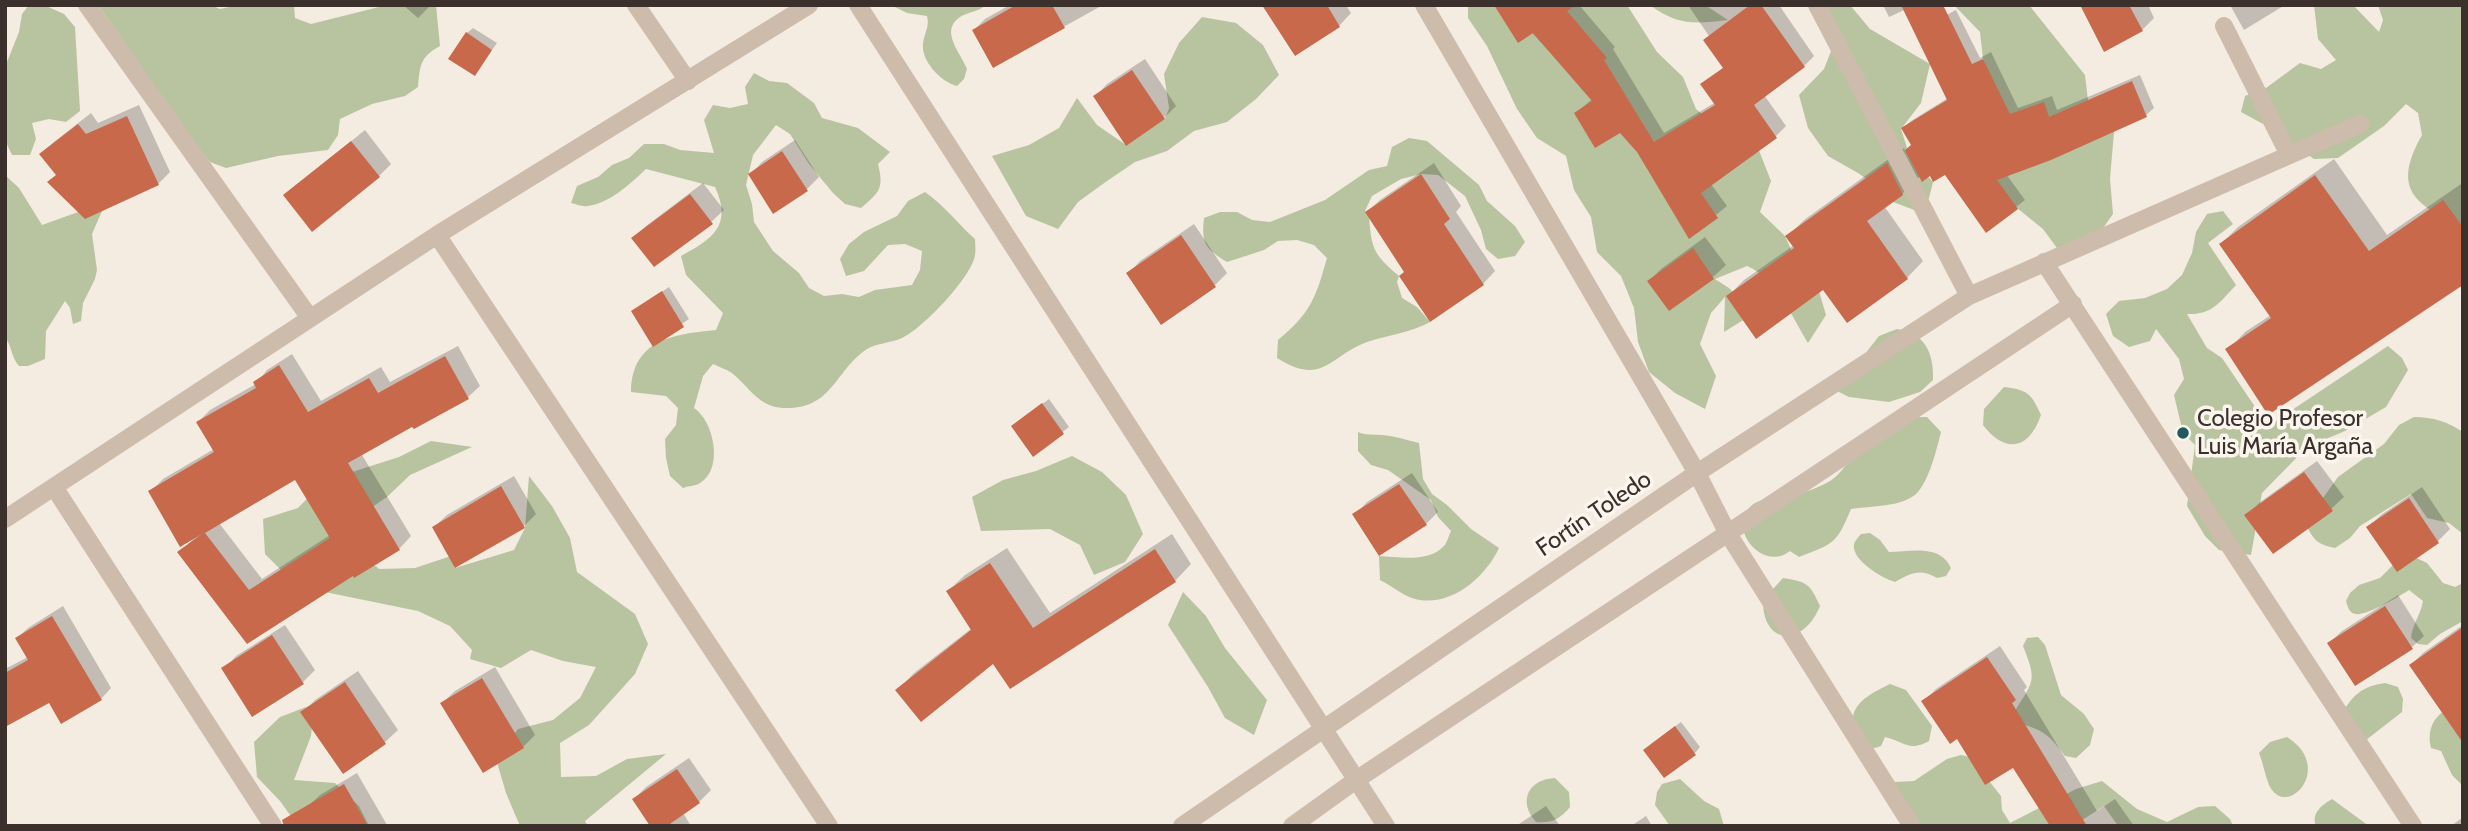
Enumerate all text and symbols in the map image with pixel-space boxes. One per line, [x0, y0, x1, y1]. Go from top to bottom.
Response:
place label: Colegio Profesor Luis María Argaña [2197, 405, 2373, 461]
marker: Colegio Profesor Luis María Argaña [2175, 425, 2191, 441]
street label: Fortín Toledo [1531, 465, 1657, 563]

